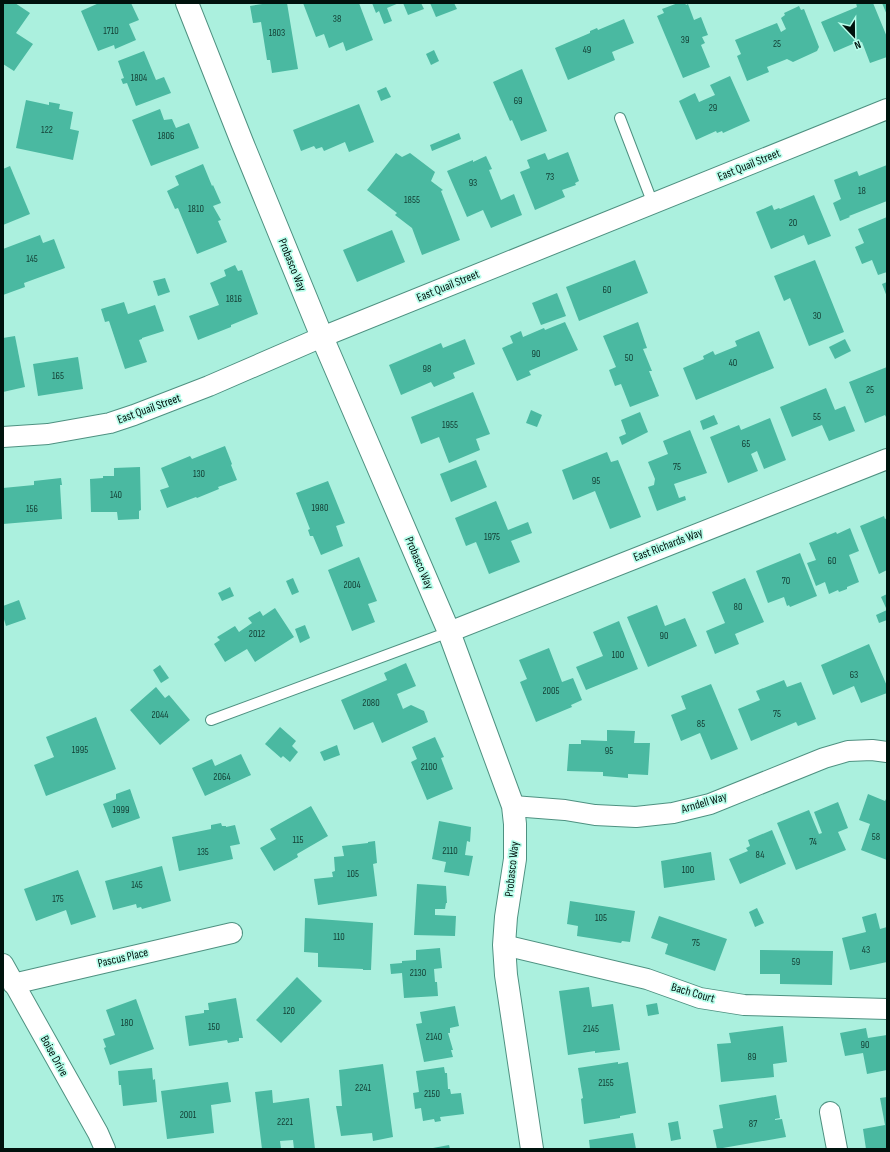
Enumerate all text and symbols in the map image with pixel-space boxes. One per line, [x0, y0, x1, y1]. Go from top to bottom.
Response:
house number: 38 [333, 13, 341, 25]
north arrow [834, 16, 874, 56]
house number: 1710 [103, 25, 119, 37]
house number: 1803 [269, 27, 285, 39]
house number: 39 [681, 34, 689, 46]
house number: 25 [773, 38, 781, 50]
text: N [852, 38, 863, 52]
house number: 49 [583, 44, 591, 56]
house number: 1804 [131, 72, 147, 84]
house number: 69 [514, 95, 522, 107]
house number: 29 [709, 102, 717, 114]
house number: 122 [41, 124, 53, 136]
house number: 1806 [158, 130, 174, 142]
street label: East Quail Street [715, 145, 783, 184]
house number: 73 [546, 171, 554, 183]
house number: 93 [469, 177, 477, 189]
house number: 18 [858, 185, 866, 197]
house number: 1855 [404, 194, 420, 206]
house number: 1810 [188, 203, 204, 215]
house number: 20 [789, 217, 797, 229]
street label: Probasco Way [275, 236, 309, 294]
house number: 145 [26, 253, 38, 265]
street label: East Quail Street [414, 266, 482, 305]
house number: 60 [603, 284, 611, 296]
house number: 1816 [226, 293, 242, 305]
house number: 30 [813, 310, 821, 322]
house number: 90 [532, 348, 540, 360]
house number: 50 [625, 352, 633, 364]
house number: 40 [729, 357, 737, 369]
house number: 98 [423, 363, 431, 375]
house number: 165 [52, 370, 64, 382]
house number: 25 [866, 384, 874, 396]
street label: East Quail Street [115, 390, 183, 427]
house number: 55 [813, 411, 821, 423]
house number: 1955 [442, 419, 458, 431]
house number: 65 [742, 438, 750, 450]
house number: 75 [673, 461, 681, 473]
house number: 130 [193, 468, 205, 480]
house number: 95 [592, 475, 600, 487]
house number: 140 [110, 489, 122, 501]
house number: 1980 [312, 502, 328, 514]
house number: 156 [26, 503, 38, 515]
street label: East Richards Way [631, 525, 705, 565]
house number: 1975 [484, 531, 500, 543]
street label: Probasco Way [401, 535, 437, 592]
house number: 60 [828, 555, 836, 567]
house number: 70 [782, 575, 790, 587]
house number: 2004 [343, 579, 361, 591]
house number: 80 [734, 601, 742, 613]
house number: 2012 [249, 628, 265, 640]
house number: 90 [660, 630, 668, 642]
house number: 100 [612, 649, 624, 661]
house number: 63 [850, 669, 858, 681]
house number: 2005 [542, 685, 560, 697]
house number: 2080 [362, 697, 380, 709]
house number: 75 [773, 708, 781, 720]
house number: 2044 [152, 709, 168, 721]
house number: 85 [697, 718, 705, 730]
house number: 1995 [72, 744, 88, 756]
house number: 95 [605, 745, 613, 757]
house number: 2100 [421, 761, 437, 773]
house number: 2064 [213, 771, 231, 783]
street label: Arndell Way [678, 789, 729, 817]
house number: 1999 [113, 804, 129, 816]
house number: 58 [872, 831, 880, 843]
house number: 115 [292, 834, 304, 846]
house number: 74 [809, 836, 817, 848]
street label: Probasco Way [502, 840, 522, 897]
house number: 2110 [442, 845, 458, 857]
house number: 135 [197, 846, 209, 858]
house number: 84 [756, 849, 764, 861]
house number: 100 [682, 864, 694, 876]
house number: 105 [347, 868, 359, 880]
house number: 145 [131, 879, 143, 891]
house number: 175 [52, 893, 64, 905]
house number: 105 [595, 912, 607, 924]
house number: 110 [333, 931, 345, 943]
house number: 75 [692, 937, 700, 949]
house number: 43 [862, 944, 870, 956]
street label: Pascus Place [96, 945, 150, 971]
house number: 59 [792, 956, 800, 968]
house number: 2130 [410, 967, 426, 979]
street label: Bach Court [669, 980, 717, 1006]
house number: 120 [283, 1005, 295, 1017]
house number: 180 [121, 1017, 133, 1029]
house number: 150 [208, 1021, 220, 1033]
house number: 2145 [583, 1023, 599, 1035]
house number: 2140 [426, 1031, 442, 1043]
street label: Boise Drive [37, 1033, 71, 1079]
house number: 90 [861, 1039, 869, 1051]
house number: 89 [748, 1051, 756, 1063]
house number: 2155 [598, 1077, 614, 1089]
house number: 2241 [355, 1082, 371, 1094]
house number: 2150 [424, 1088, 440, 1100]
house number: 2001 [180, 1109, 197, 1121]
house number: 2221 [277, 1116, 293, 1128]
house number: 87 [749, 1118, 757, 1130]

